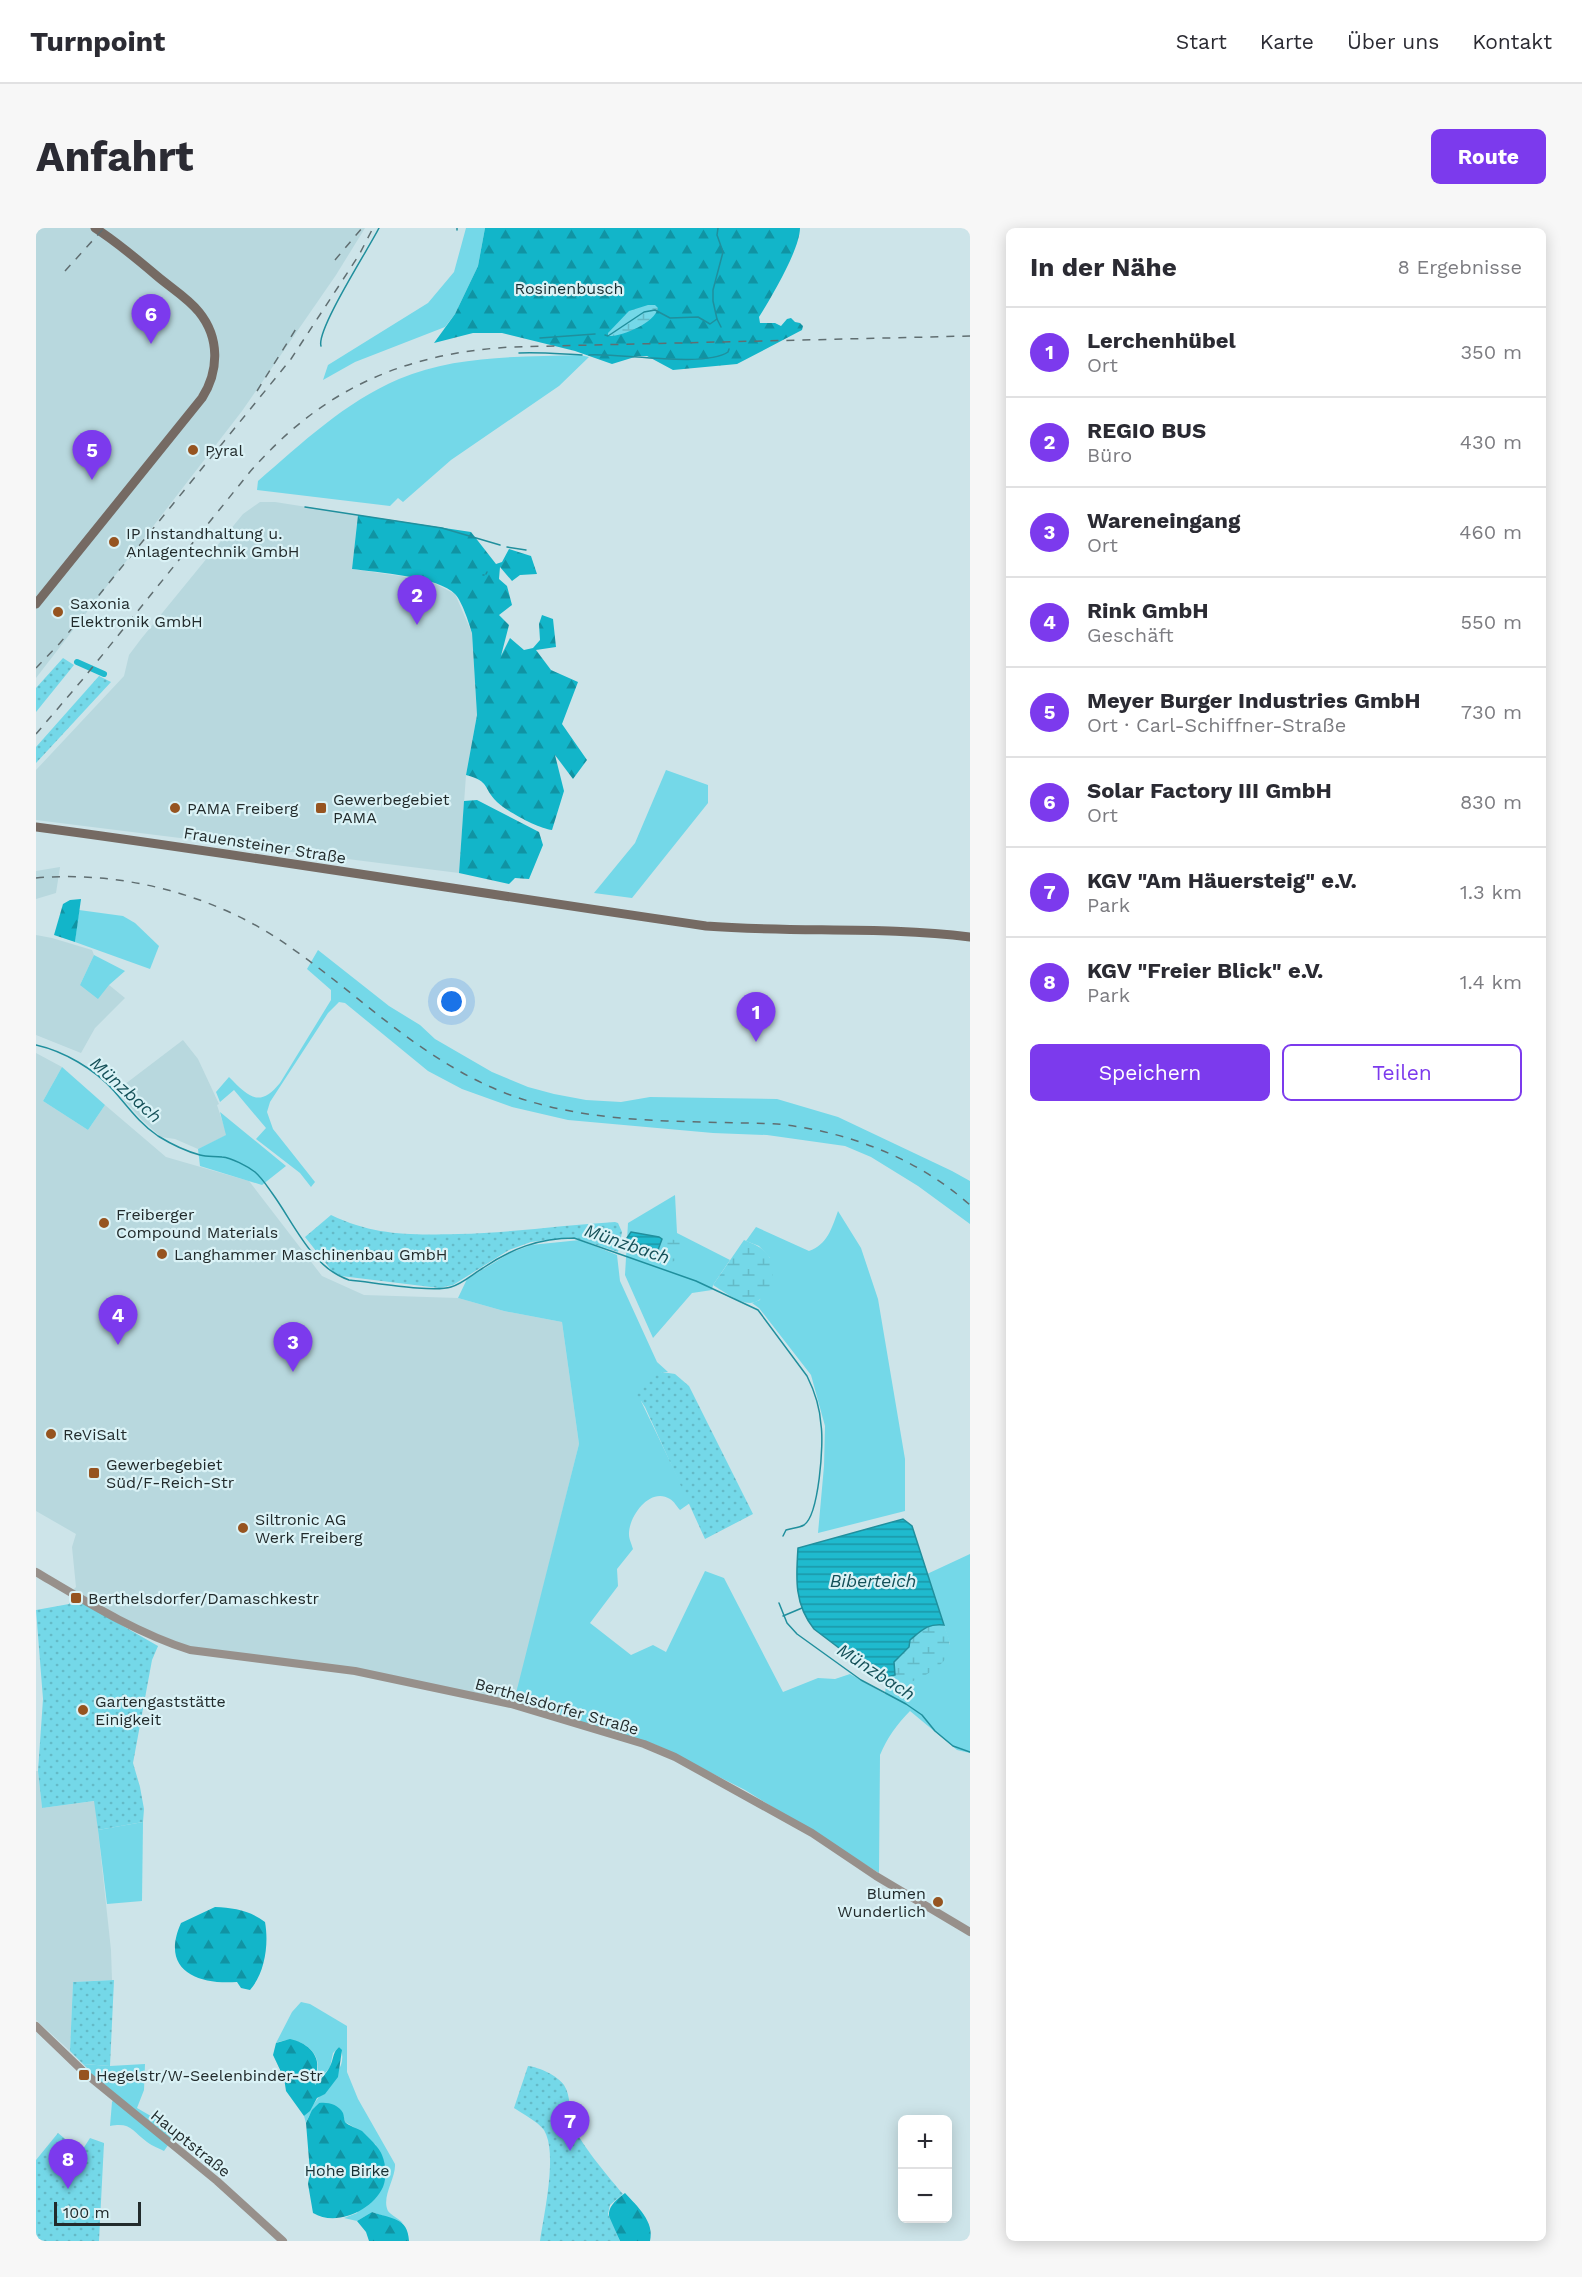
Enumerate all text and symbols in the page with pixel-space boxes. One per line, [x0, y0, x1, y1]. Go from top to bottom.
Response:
text: Turnpoint [30, 25, 165, 58]
text: Start [1176, 29, 1227, 54]
text: Karte [1260, 29, 1314, 54]
text: Über uns [1347, 29, 1439, 54]
text: Kontakt [1472, 29, 1552, 54]
button: Route [1431, 129, 1546, 184]
text: Anfahrt [36, 132, 194, 181]
text: In der Nähe [1030, 252, 1177, 282]
text: 8 Ergebnisse [1397, 255, 1522, 279]
park label: Rosinenbusch [515, 279, 623, 298]
pin: 6 [132, 294, 170, 344]
text: Lerchenhübel [1087, 328, 1236, 353]
text: 1 [1045, 340, 1054, 364]
text: 350 m [1460, 340, 1522, 364]
text: Ort [1087, 353, 1118, 377]
text: REGIO BUS [1087, 418, 1206, 443]
pin: 5 [72, 430, 112, 480]
text: 2 [1044, 430, 1055, 454]
text: 430 m [1460, 430, 1522, 454]
place label: Pyral [205, 441, 243, 460]
marker: Pyral [186, 443, 200, 457]
text: Büro [1087, 443, 1132, 467]
text: Wareneingang [1087, 508, 1240, 533]
text: 3 [1044, 520, 1055, 544]
text: 460 m [1459, 520, 1522, 544]
place label: IP Instandhaltung u. Anlagentechnik GmbH [126, 524, 300, 561]
text: Ort [1087, 533, 1118, 557]
marker: IP Instandhaltung u. Anlagentechnik GmbH [107, 535, 121, 549]
pin: 2 [398, 576, 436, 625]
place label: Saxonia Elektronik GmbH [70, 594, 203, 631]
text: Rink GmbH [1087, 598, 1208, 623]
marker: Saxonia Elektronik GmbH [51, 605, 65, 619]
text: 4 [1043, 610, 1056, 634]
text: 550 m [1460, 610, 1522, 634]
text: Geschäft [1087, 623, 1174, 647]
text: Meyer Burger Industries GmbH [1087, 688, 1421, 713]
text: 5 [1044, 700, 1055, 724]
text: 730 m [1461, 700, 1522, 724]
text: Ort · Carl-Schiffner-Straße [1087, 713, 1346, 737]
text: Solar Factory III GmbH [1087, 778, 1332, 803]
place label: Gewerbegebiet PAMA [333, 790, 450, 827]
text: 6 [1043, 790, 1056, 814]
text: 830 m [1460, 790, 1522, 814]
place label: PAMA Freiberg [187, 799, 299, 818]
marker: PAMA Freiberg [168, 801, 182, 815]
marker: Gewerbegebiet PAMA [314, 801, 328, 815]
text: Ort [1087, 803, 1118, 827]
street label: Frauensteiner Straße [182, 823, 348, 868]
text: KGV "Am Häuersteig" e.V. [1087, 868, 1357, 893]
text: 7 [1043, 880, 1056, 904]
text: 1.3 km [1460, 880, 1522, 904]
text: Park [1087, 893, 1130, 917]
text: KGV "Freier Blick" e.V. [1087, 958, 1323, 983]
text: 8 [1043, 970, 1056, 994]
text: 1.4 km [1460, 970, 1522, 994]
text: Park [1087, 983, 1130, 1007]
your location [437, 987, 466, 1016]
pin: 1 [736, 992, 776, 1042]
button: Speichern [1030, 1044, 1270, 1101]
button: Teilen [1282, 1044, 1522, 1101]
water label: Münzbach [86, 1052, 166, 1127]
place label: Freiberger Compound Materials [116, 1205, 278, 1242]
marker: Freiberger Compound Materials [97, 1216, 111, 1230]
water label: Münzbach [582, 1219, 672, 1268]
place label: Langhammer Maschinenbau GmbH [174, 1245, 447, 1264]
marker: Langhammer Maschinenbau GmbH [155, 1247, 169, 1261]
pin: 4 [98, 1296, 137, 1345]
pin: 3 [274, 1322, 312, 1372]
place label: ReViSalt [63, 1425, 127, 1444]
marker: ReViSalt [44, 1427, 58, 1441]
place label: Gewerbegebiet Süd/F-Reich-Str [106, 1455, 235, 1492]
marker: Gewerbegebiet Süd/F-Reich-Str [87, 1466, 101, 1480]
place label: Siltronic AG Werk Freiberg [255, 1510, 363, 1547]
marker: Siltronic AG Werk Freiberg [236, 1521, 250, 1535]
water label: Biberteich [830, 1570, 916, 1591]
place label: Berthelsdorfer/Damaschkestr [88, 1589, 320, 1608]
marker: Berthelsdorfer/Damaschkestr [69, 1591, 83, 1605]
water label: Münzbach [833, 1639, 919, 1704]
street label: Berthelsdorfer Straße [473, 1674, 641, 1739]
place label: Gartengaststätte Einigkeit [95, 1692, 226, 1729]
marker: Gartengaststätte Einigkeit [76, 1703, 90, 1717]
place label: Blumen Wunderlich [837, 1884, 926, 1921]
marker: Blumen Wunderlich [931, 1895, 945, 1909]
place label: Hegelstr/W-Seelenbinder-Str [96, 2066, 323, 2085]
marker: Hegelstr/W-Seelenbinder-Str [77, 2068, 91, 2082]
pin: 7 [550, 2102, 590, 2151]
street label: Hauptstraße [147, 2106, 234, 2181]
map controls [898, 2115, 952, 2223]
button: + [898, 2115, 952, 2169]
pin: 8 [48, 2140, 87, 2189]
park label: Hohe Birke [304, 2161, 390, 2180]
button: − [898, 2169, 952, 2223]
scale bar [54, 2199, 141, 2226]
text: 100 m [63, 2203, 110, 2222]

